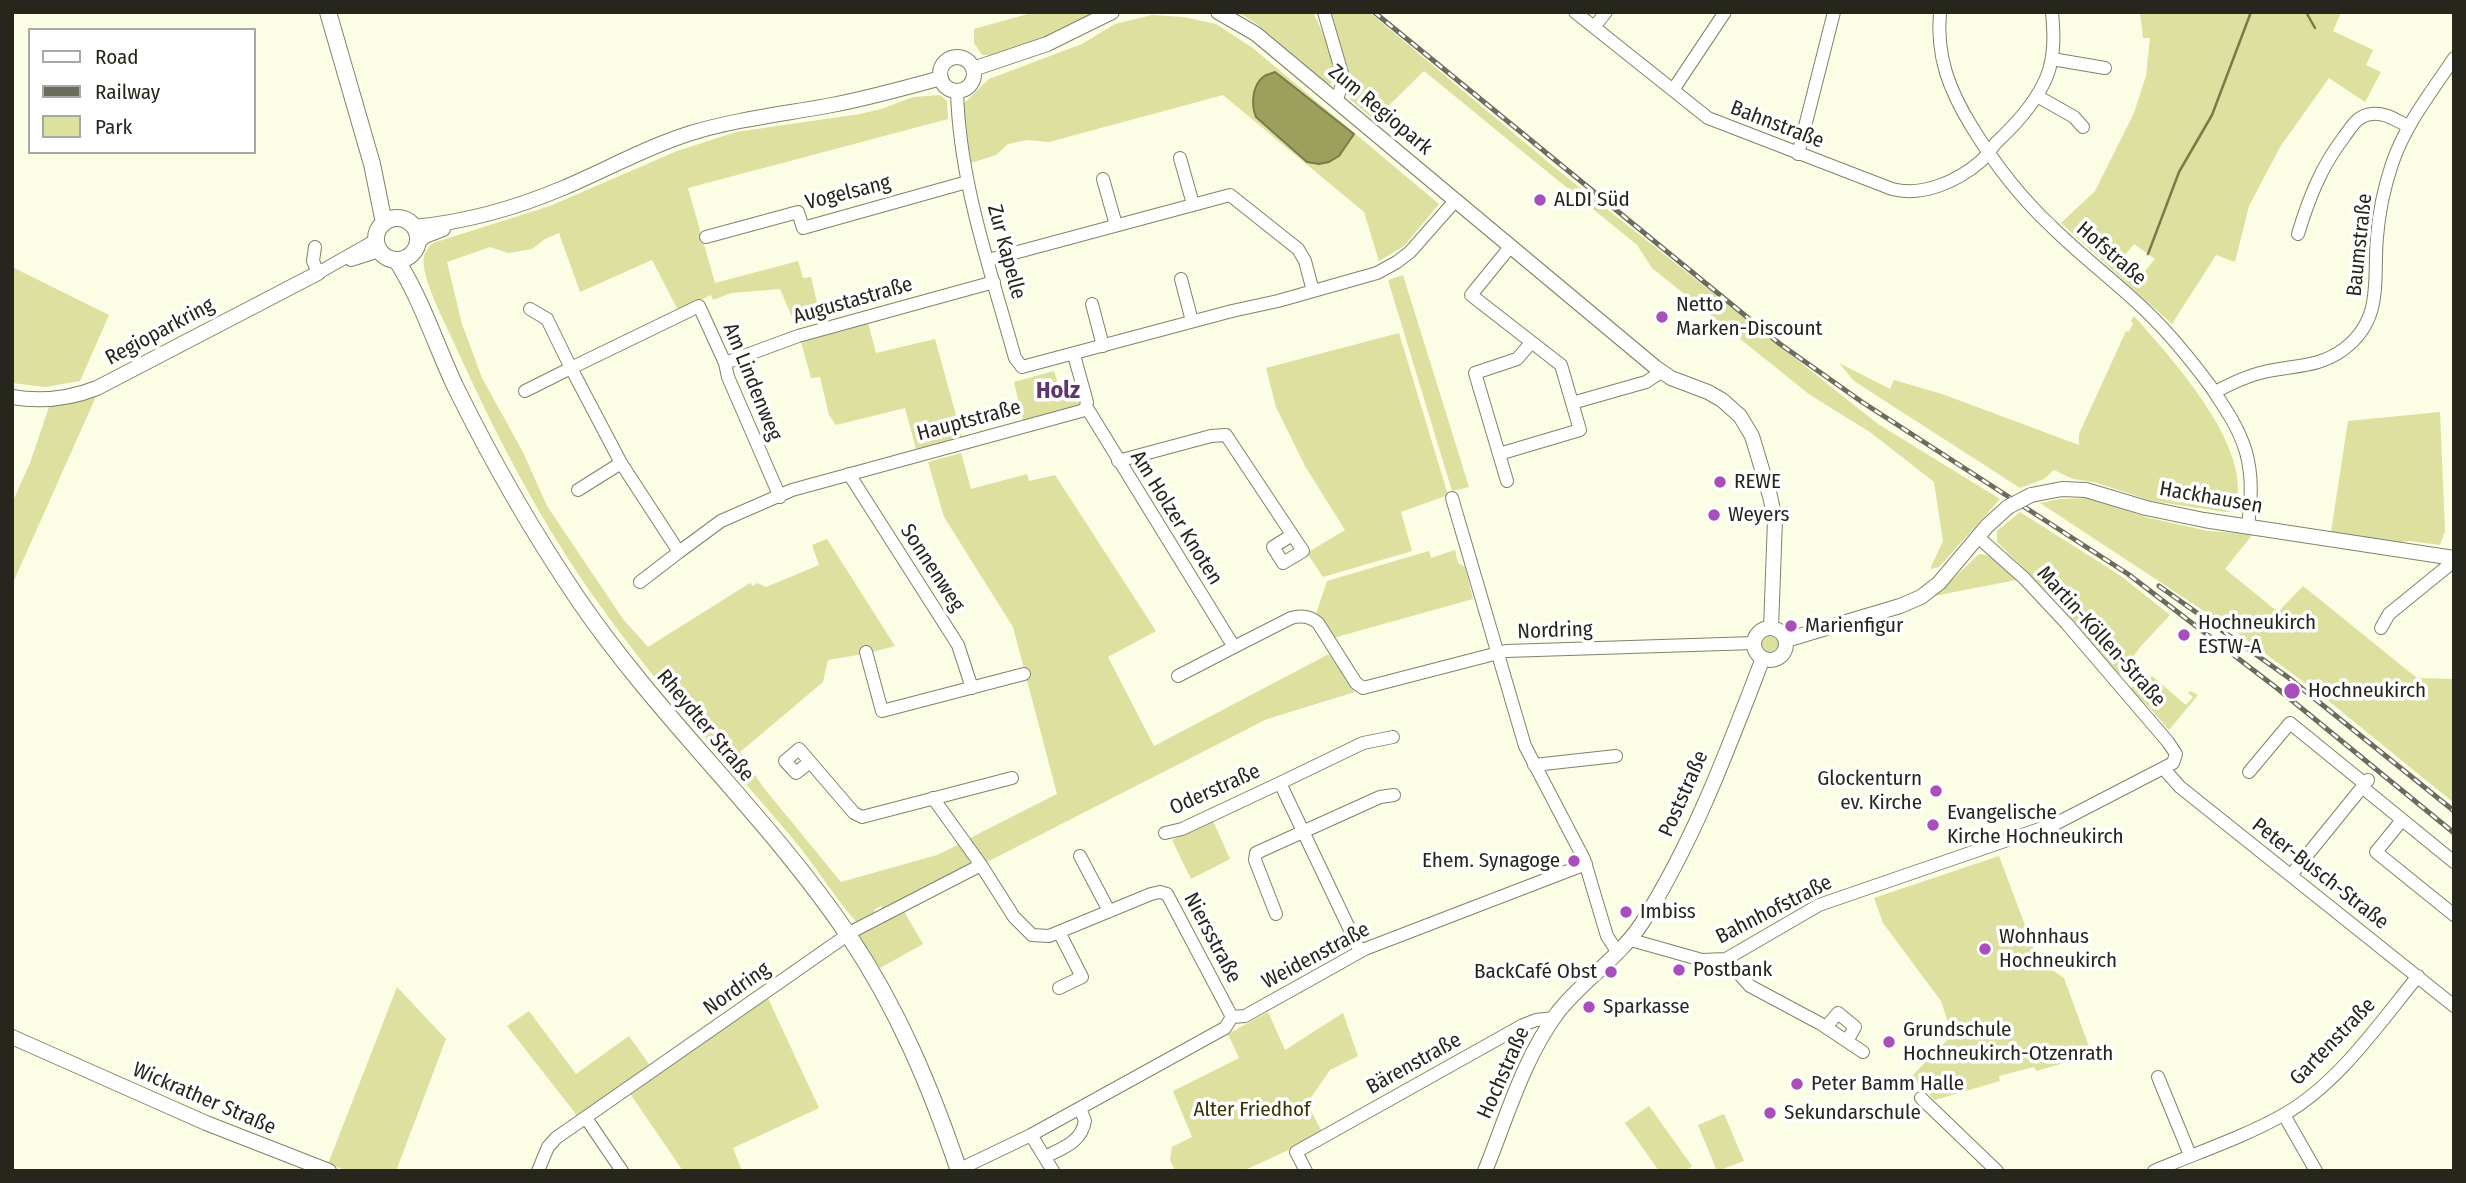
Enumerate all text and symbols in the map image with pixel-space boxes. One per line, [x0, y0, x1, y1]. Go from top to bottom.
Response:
legend [28, 28, 256, 154]
text: Road [95, 44, 139, 70]
street label: Zum Regiopark [1323, 59, 1437, 161]
text: Railway [95, 79, 160, 105]
street label: Bahnstraße [1727, 96, 1827, 154]
text: Park [95, 114, 132, 140]
street label: Vogelsang [803, 170, 893, 216]
place label: ALDI Süd [1554, 187, 1630, 213]
marker: ALDI Süd [1532, 192, 1548, 208]
street label: Baumstraße [2342, 192, 2378, 298]
street label: Zur Kapelle [981, 202, 1031, 302]
street label: Hofstraße [2071, 217, 2151, 291]
street label: Augustastraße [790, 272, 916, 330]
place label: Netto Marken-Discount [1676, 292, 1822, 342]
street label: Regioparkring [101, 293, 219, 371]
marker: Netto Marken-Discount [1654, 309, 1670, 325]
street label: Am Lindenweg [717, 320, 787, 444]
district label: Holz [1036, 377, 1080, 405]
street label: Hauptstraße [914, 395, 1024, 447]
street label: Am Holzer Knoten [1125, 446, 1227, 590]
place label: REWE [1734, 469, 1781, 495]
marker: REWE [1712, 474, 1728, 490]
street label: Hackhausen [2157, 477, 2265, 519]
place label: Weyers [1728, 502, 1789, 528]
marker: Weyers [1706, 507, 1722, 523]
street label: Sonnenweg [894, 520, 970, 616]
street label: Martin-Köllen-Straße [2031, 561, 2171, 713]
place label: Hochneukirch ESTW-A [2198, 610, 2316, 660]
place label: Marienfigur [1805, 613, 1903, 639]
street label: Nordring [1517, 617, 1593, 645]
marker: Marienfigur [1783, 618, 1799, 634]
marker: Hochneukirch ESTW-A [2176, 627, 2192, 643]
street label: Rheydter Straße [651, 665, 759, 787]
place label: Hochneukirch [2308, 678, 2426, 704]
marker: Hochneukirch [2282, 681, 2302, 701]
street label: Poststraße [1654, 747, 1714, 841]
street label: Oderstraße [1166, 759, 1264, 821]
place label: Glockenturn ev. Kirche [1817, 766, 1922, 816]
marker: Glockenturn ev. Kirche [1928, 783, 1944, 799]
place label: Evangelische Kirche Hochneukirch [1947, 800, 2124, 850]
street label: Peter-Busch-Straße [2247, 813, 2393, 935]
marker: Evangelische Kirche Hochneukirch [1925, 817, 1941, 833]
place label: Ehem. Synagoge [1422, 848, 1560, 874]
marker: Ehem. Synagoge [1566, 853, 1582, 869]
street label: Bahnhofstraße [1712, 870, 1836, 950]
street label: Niersstraße [1178, 889, 1246, 987]
place label: Imbiss [1640, 899, 1696, 925]
marker: Imbiss [1618, 904, 1634, 920]
street label: Weidenstraße [1258, 917, 1374, 995]
place label: Wohnhaus Hochneukirch [1999, 924, 2117, 974]
marker: Wohnhaus Hochneukirch [1977, 941, 1993, 957]
street label: Nordring [699, 957, 775, 1021]
place label: Postbank [1693, 957, 1772, 983]
place label: BackCafé Obst [1474, 959, 1597, 985]
marker: Postbank [1671, 962, 1687, 978]
marker: BackCafé Obst [1603, 964, 1619, 980]
street label: Gartenstraße [2285, 993, 2381, 1091]
place label: Sparkasse [1603, 994, 1690, 1020]
marker: Sparkasse [1581, 999, 1597, 1015]
place label: Grundschule Hochneukirch-Otzenrath [1903, 1017, 2113, 1067]
street label: Hochstraße [1473, 1023, 1535, 1123]
street label: Bärenstraße [1362, 1028, 1466, 1100]
marker: Grundschule Hochneukirch-Otzenrath [1881, 1034, 1897, 1050]
street label: Wickrather Straße [129, 1057, 279, 1141]
place label: Peter Bamm Halle [1811, 1071, 1964, 1097]
marker: Peter Bamm Halle [1789, 1076, 1805, 1092]
park label: Alter Friedhof [1193, 1097, 1311, 1123]
place label: Sekundarschule [1784, 1100, 1921, 1126]
marker: Sekundarschule [1762, 1105, 1778, 1121]

